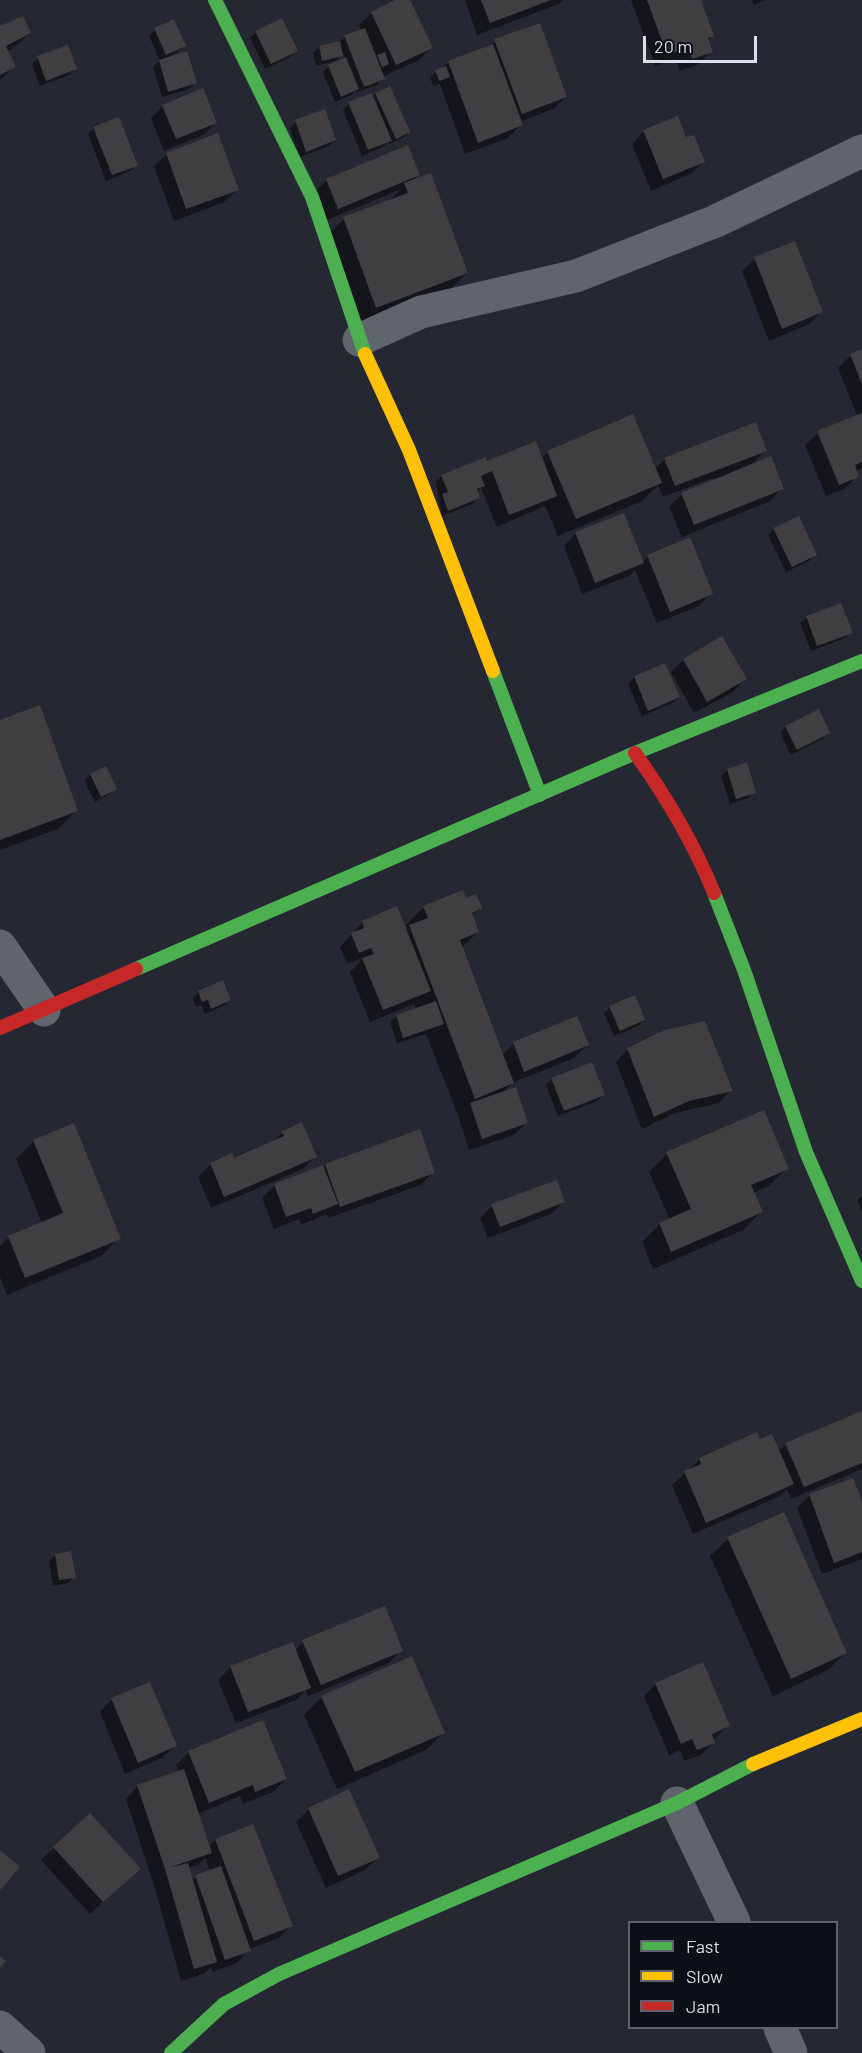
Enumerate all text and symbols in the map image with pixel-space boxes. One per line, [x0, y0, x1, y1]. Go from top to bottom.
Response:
scale bar [646, 24, 760, 62]
text: 20 m [654, 35, 692, 57]
legend [628, 1921, 838, 2029]
text: Fast [686, 1935, 720, 1957]
text: Slow [686, 1965, 723, 1987]
text: Jam [686, 1995, 720, 2017]

